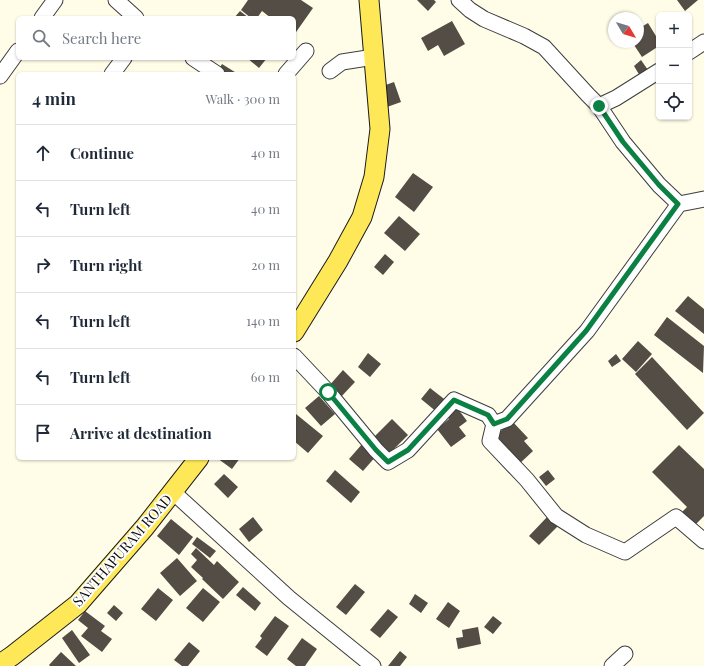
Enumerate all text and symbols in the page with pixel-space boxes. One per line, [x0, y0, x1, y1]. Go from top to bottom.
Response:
north arrow [608, 12, 644, 48]
map controls [656, 12, 692, 120]
button: + [656, 12, 692, 48]
search box [16, 16, 296, 60]
icon: search [30, 27, 52, 49]
text: Search here [62, 28, 141, 48]
button: − [656, 48, 692, 84]
button: locate [656, 84, 692, 120]
text: 4 min [32, 87, 76, 109]
text: Walk · 300 m [206, 90, 280, 107]
route end [590, 97, 608, 115]
icon: ahead [32, 142, 54, 164]
text: Continue [70, 143, 134, 163]
text: 40 m [251, 144, 280, 161]
icon: left [32, 198, 54, 220]
text: Turn left [70, 199, 131, 219]
text: 40 m [251, 200, 280, 217]
icon: right [32, 254, 54, 276]
text: Turn right [70, 255, 143, 275]
text: 20 m [251, 256, 280, 273]
icon: left [32, 310, 54, 332]
text: Turn left [70, 311, 131, 331]
text: 140 m [246, 312, 280, 329]
icon: left [32, 366, 54, 388]
text: Turn left [70, 367, 131, 387]
text: 60 m [251, 368, 280, 385]
route start [319, 383, 337, 401]
icon: arrive [32, 422, 54, 444]
text: Arrive at destination [70, 423, 212, 443]
street label: SANTHAPURAM ROAD [68, 490, 176, 610]

